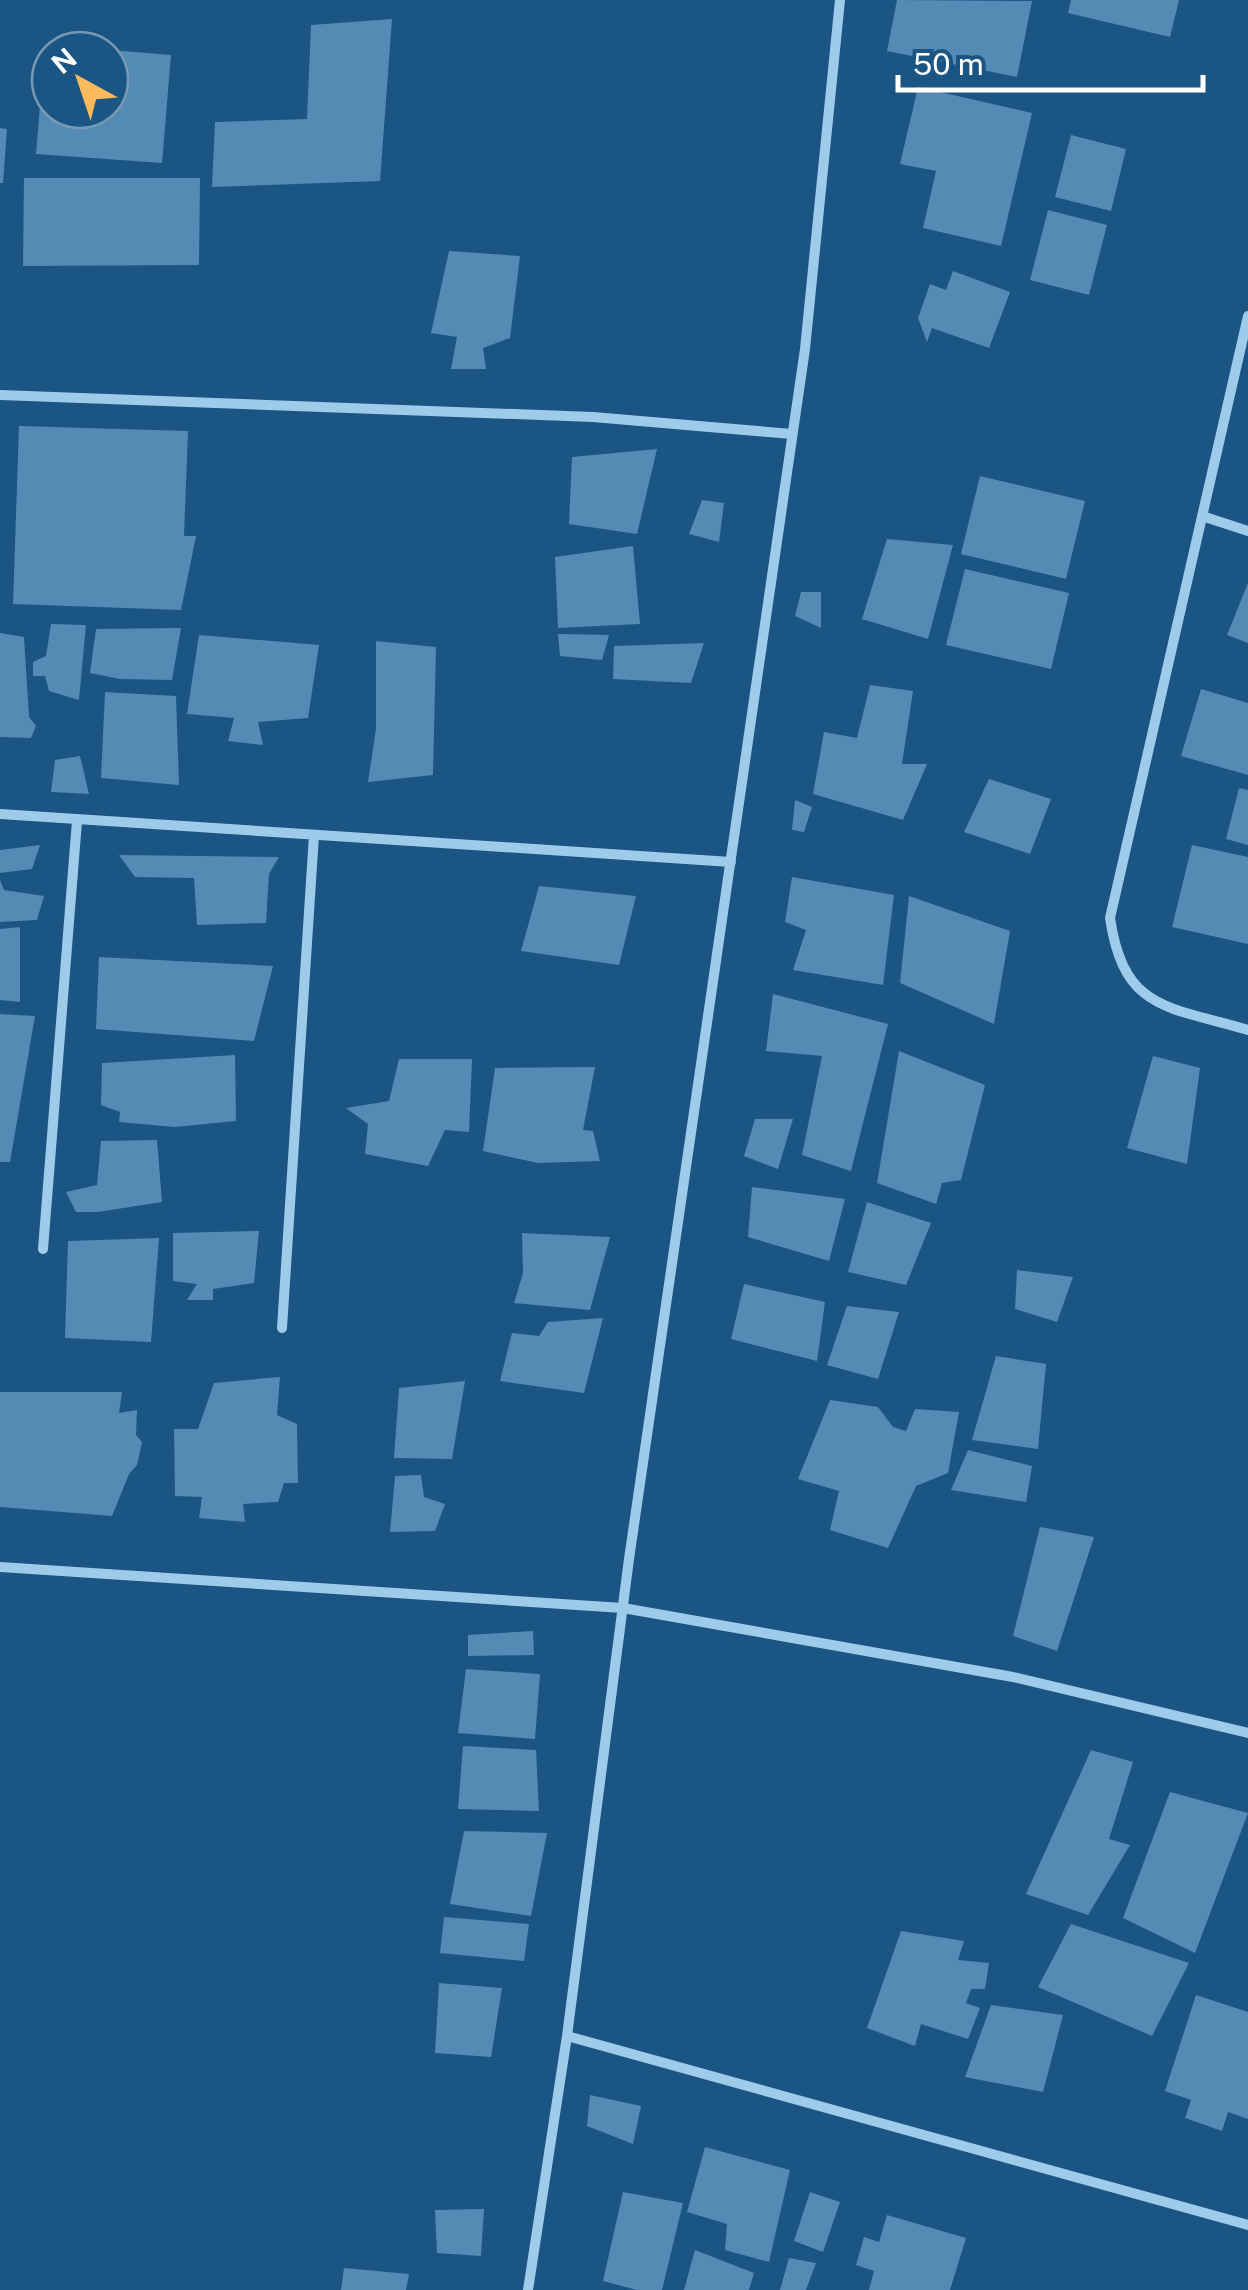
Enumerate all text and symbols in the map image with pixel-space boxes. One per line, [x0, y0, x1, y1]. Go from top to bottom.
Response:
north arrow [30, 30, 130, 130]
scale bar [898, 30, 1203, 92]
text: N [45, 41, 83, 80]
text: 50 m [913, 46, 984, 82]

